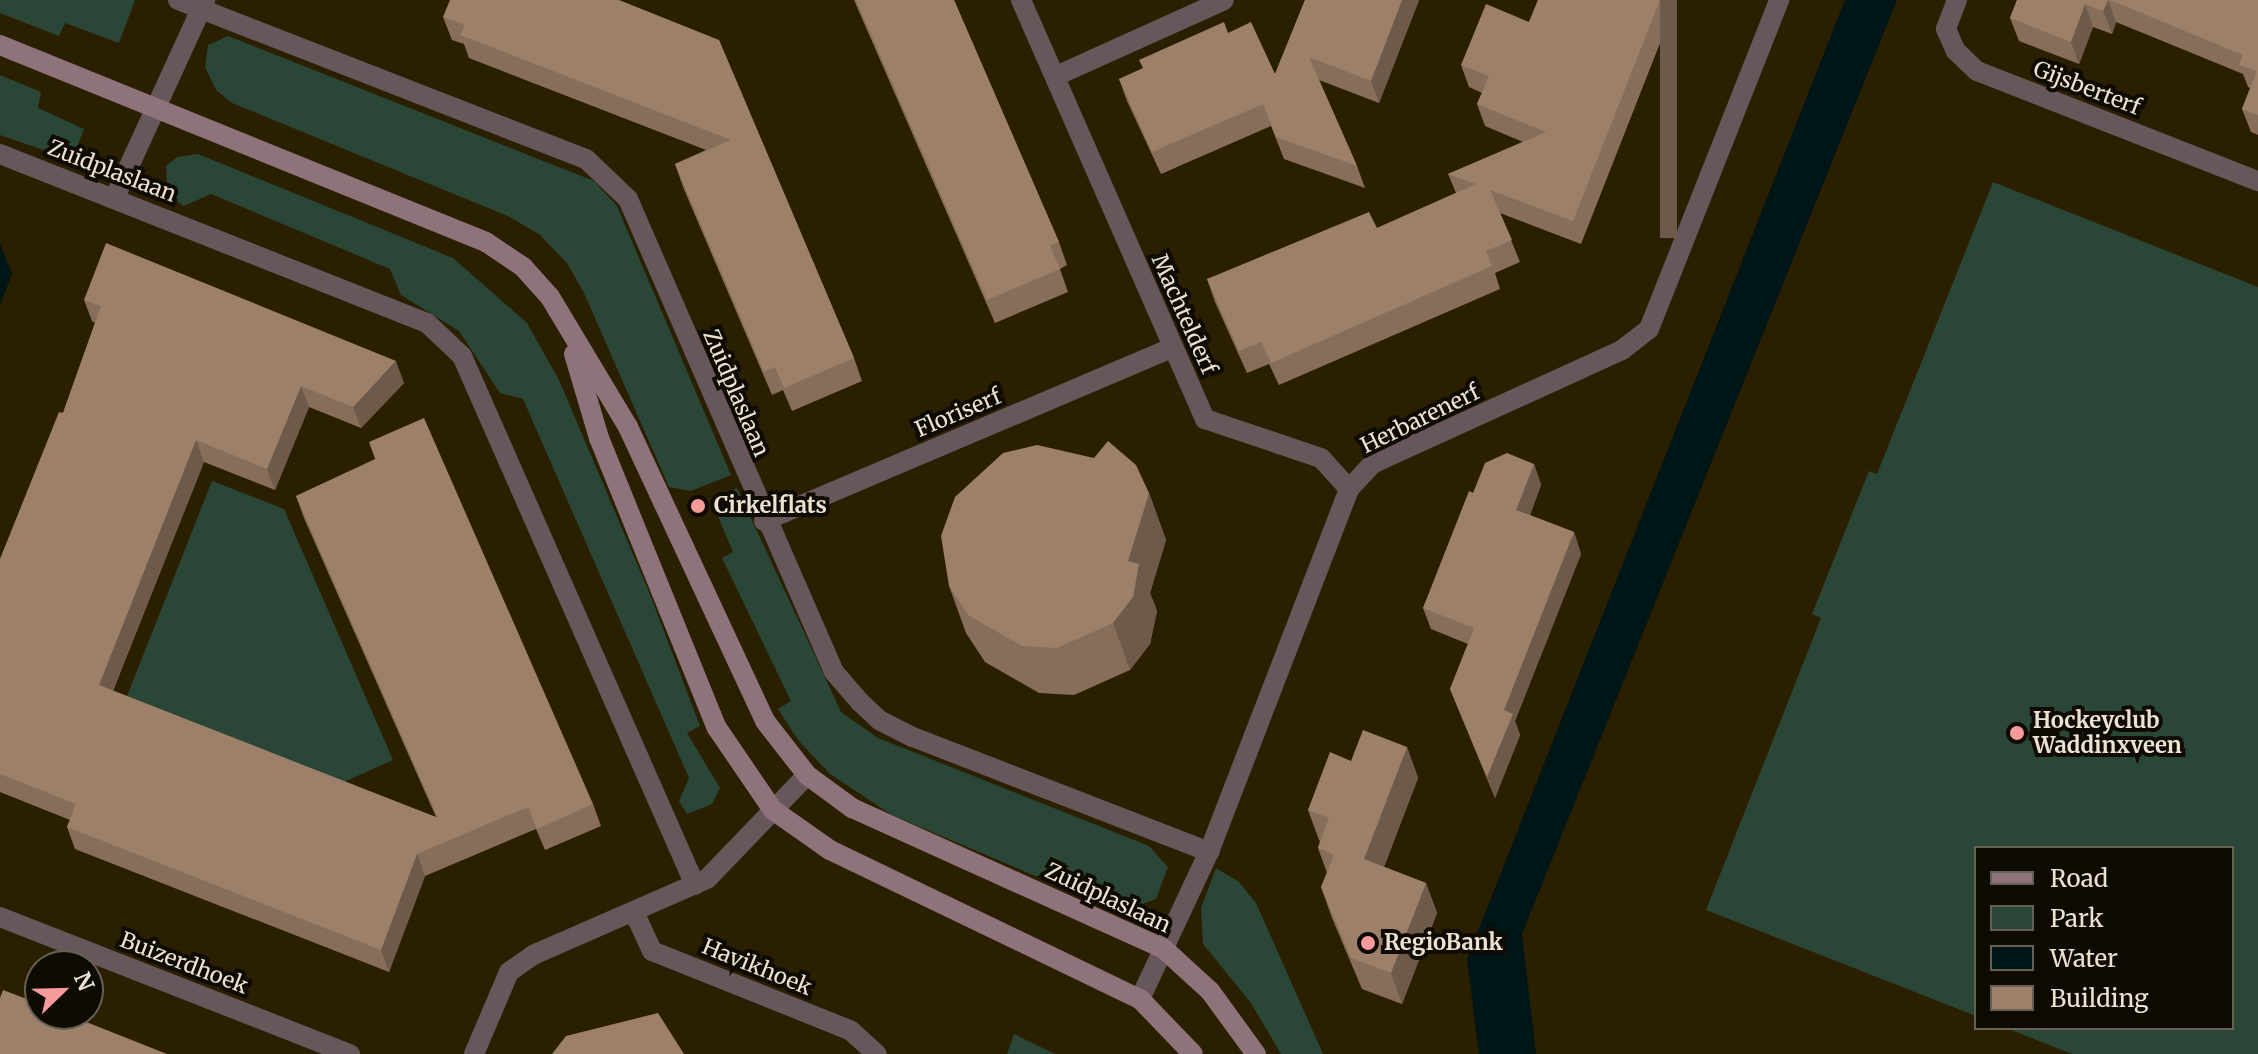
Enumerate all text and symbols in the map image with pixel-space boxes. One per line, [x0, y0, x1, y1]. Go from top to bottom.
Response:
street label: Gijsberterf [2030, 56, 2144, 120]
street label: Zuidplaslaan [44, 134, 180, 208]
street label: Machtelderf [1146, 250, 1222, 378]
street label: Zuidplaslaan [697, 326, 775, 460]
street label: Herbarenerf [1356, 379, 1484, 459]
street label: Floriserf [911, 383, 1005, 443]
place label: Cirkelflats [714, 493, 827, 519]
marker: Cirkelflats [689, 497, 707, 515]
place label: Hockeyclub Waddinxveen [2033, 707, 2182, 758]
marker: Hockeyclub Waddinxveen [2008, 724, 2026, 742]
legend [1974, 846, 2234, 1030]
street label: Zuidplaslaan [1041, 857, 1175, 939]
text: Road [2050, 863, 2108, 894]
text: Park [2050, 903, 2103, 934]
street label: Buizerdhoek [116, 927, 252, 999]
place label: RegioBank [1384, 930, 1503, 956]
street label: Havikhoek [698, 933, 816, 1001]
marker: RegioBank [1359, 934, 1377, 952]
text: Water [2050, 943, 2118, 974]
north arrow [24, 950, 104, 1030]
text: N [68, 968, 101, 995]
text: Building [2050, 983, 2149, 1014]

